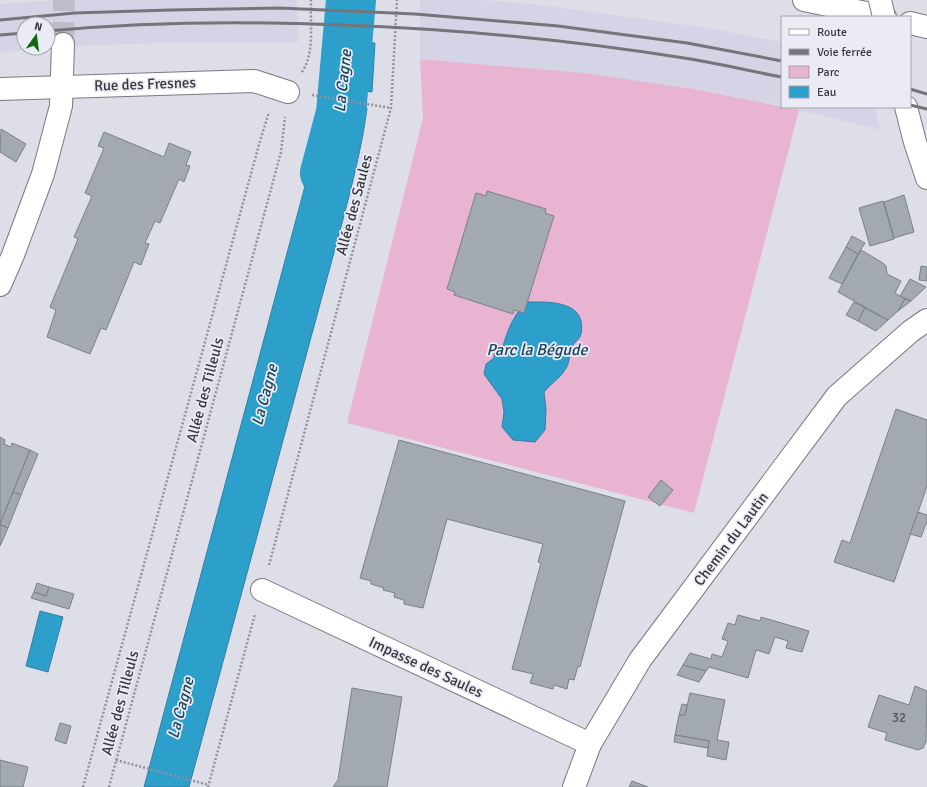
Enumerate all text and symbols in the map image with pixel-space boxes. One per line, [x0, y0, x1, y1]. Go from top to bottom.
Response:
north arrow [16, 16, 56, 56]
legend [781, 16, 911, 108]
text: N [33, 20, 44, 34]
text: Route [817, 25, 847, 40]
text: Voie ferrée [817, 45, 872, 60]
water label: La Cagne [330, 48, 356, 113]
text: Parc [817, 65, 840, 80]
street label: Rue des Fresnes [94, 73, 197, 95]
text: Eau [817, 85, 836, 100]
street label: Allée des Saules [332, 152, 376, 257]
street label: Allée des Tilleuls [182, 335, 228, 444]
water label: Parc la Bégude [486, 340, 589, 360]
water label: La Cagne [247, 361, 283, 428]
street label: Chemin du Lautin [690, 489, 772, 589]
street label: Impasse des Saules [366, 633, 486, 701]
street label: Allée des Tilleuls [97, 648, 143, 757]
water label: La Cagne [163, 674, 199, 741]
house number: 32 [892, 710, 906, 726]

